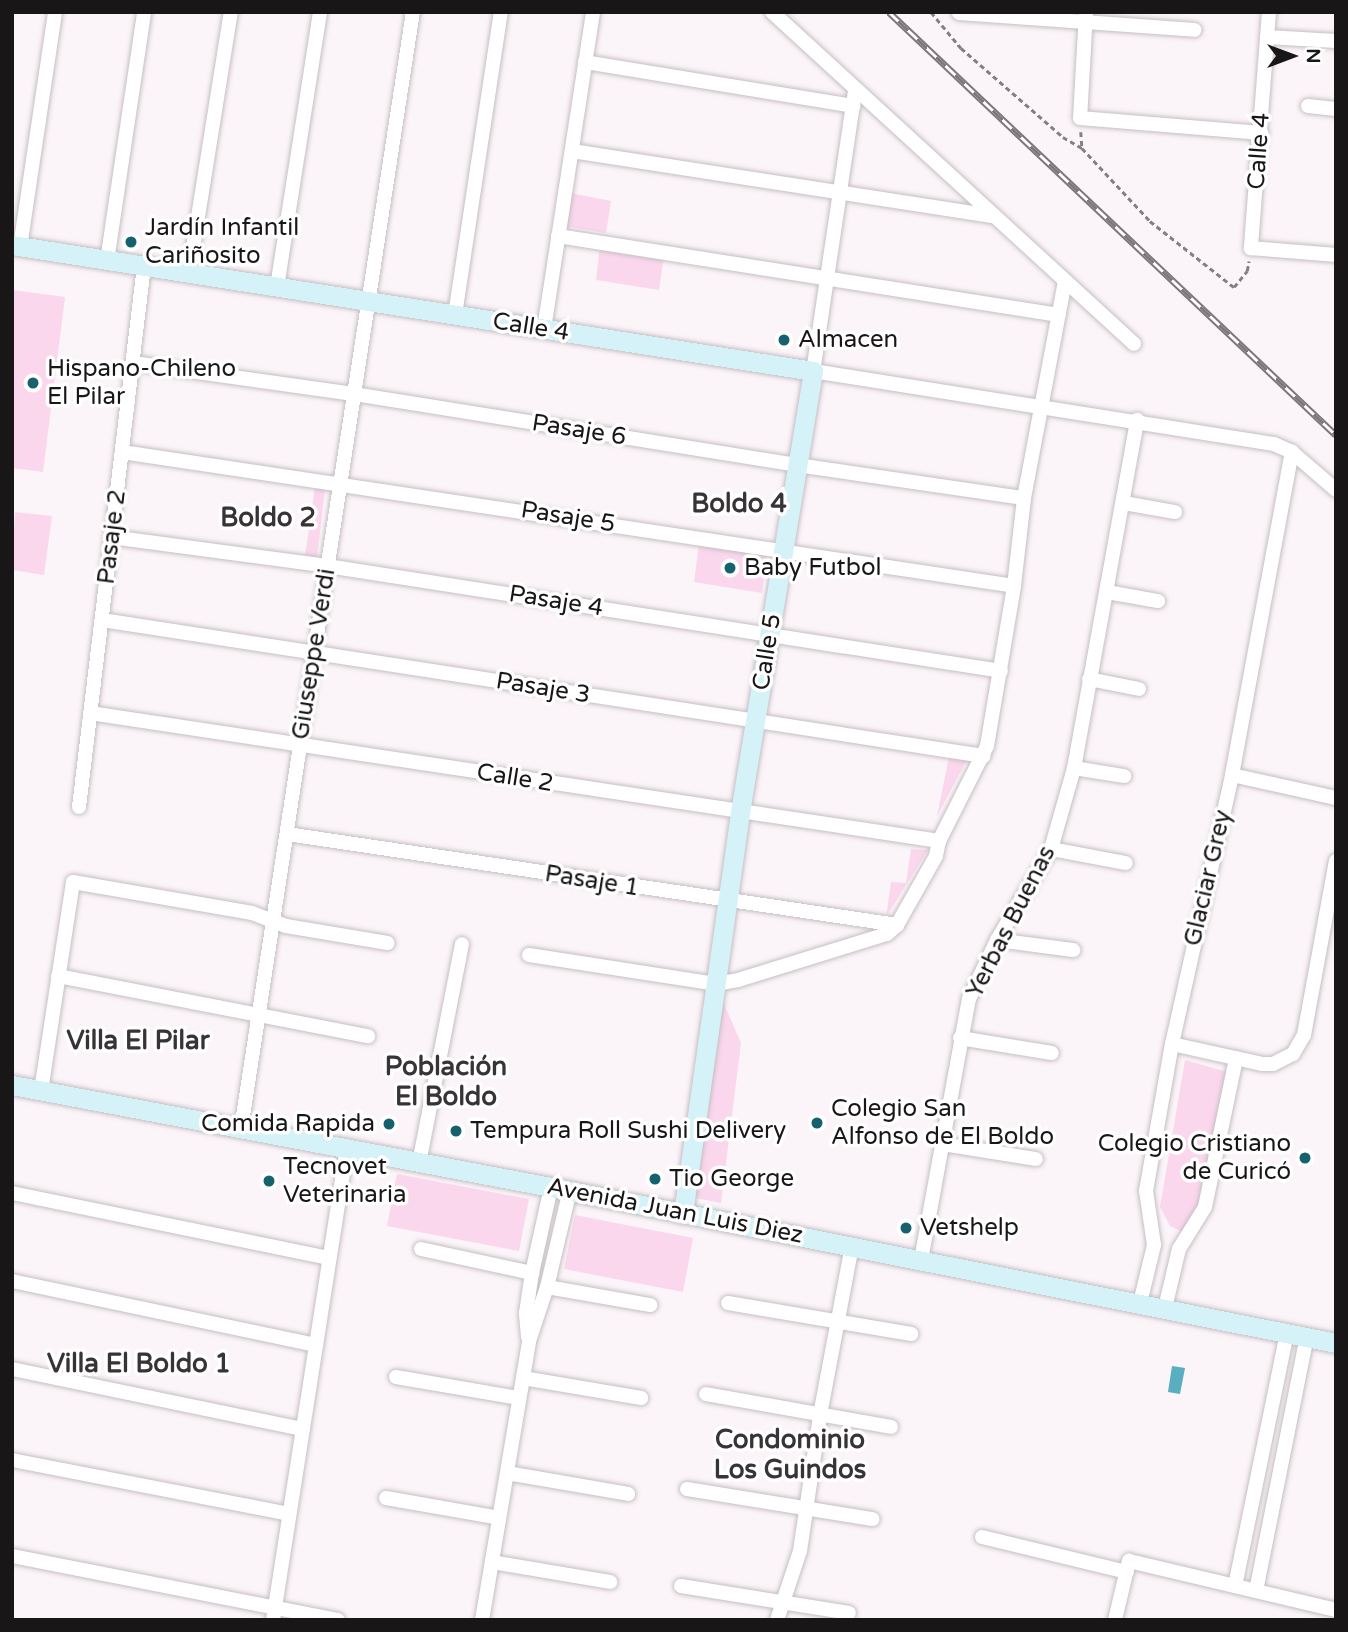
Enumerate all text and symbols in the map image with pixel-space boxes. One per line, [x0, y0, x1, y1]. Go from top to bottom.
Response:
north arrow [1257, 21, 1327, 91]
text: N [1302, 48, 1324, 64]
street label: Calle 4 [1242, 112, 1276, 190]
place label: Jardín Infantil Cariñosito [145, 214, 299, 270]
marker: Jardín Infantil Cariñosito [123, 234, 139, 250]
street label: Calle 4 [491, 307, 571, 347]
place label: Almacen [798, 326, 898, 354]
marker: Almacen [776, 332, 792, 348]
place label: Hispano-Chileno El Pilar [47, 355, 236, 411]
marker: Hispano-Chileno El Pilar [25, 375, 41, 391]
street label: Pasaje 6 [530, 408, 628, 452]
street label: Pasaje 2 [92, 488, 132, 586]
district label: Boldo 4 [691, 488, 787, 520]
street label: Pasaje 5 [519, 495, 617, 539]
district label: Boldo 2 [220, 502, 316, 534]
place label: Baby Futbol [744, 554, 881, 582]
marker: Baby Futbol [722, 560, 738, 576]
street label: Giuseppe Verdi [286, 566, 342, 742]
street label: Pasaje 4 [507, 579, 605, 623]
street label: Calle 5 [747, 612, 787, 692]
street label: Pasaje 3 [494, 666, 592, 710]
street label: Calle 2 [475, 758, 555, 798]
street label: Glaciar Grey [1178, 807, 1238, 949]
street label: Yerbas Buenas [960, 841, 1062, 1003]
street label: Pasaje 1 [543, 859, 641, 903]
district label: Villa El Pilar [66, 1025, 210, 1057]
district label: Población El Boldo [385, 1051, 507, 1112]
place label: Colegio San Alfonso de El Boldo [831, 1095, 1054, 1151]
place label: Comida Rapida [201, 1110, 375, 1138]
marker: Colegio San Alfonso de El Boldo [809, 1115, 825, 1131]
marker: Comida Rapida [381, 1116, 397, 1132]
place label: Tempura Roll Sushi Delivery [470, 1117, 786, 1145]
marker: Tempura Roll Sushi Delivery [448, 1123, 464, 1139]
place label: Colegio Cristiano de Curicó [1098, 1130, 1291, 1186]
marker: Colegio Cristiano de Curicó [1297, 1150, 1313, 1166]
place label: Tecnovet Veterinaria [283, 1153, 406, 1209]
place label: Tio George [669, 1165, 794, 1193]
marker: Tio George [647, 1171, 663, 1187]
street label: Avenida Juan Luis Diez [545, 1172, 805, 1250]
marker: Tecnovet Veterinaria [261, 1173, 277, 1189]
place label: Vetshelp [920, 1214, 1019, 1242]
marker: Vetshelp [898, 1220, 914, 1236]
district label: Villa El Boldo 1 [47, 1348, 231, 1380]
district label: Condominio Los Guindos [714, 1424, 866, 1486]

